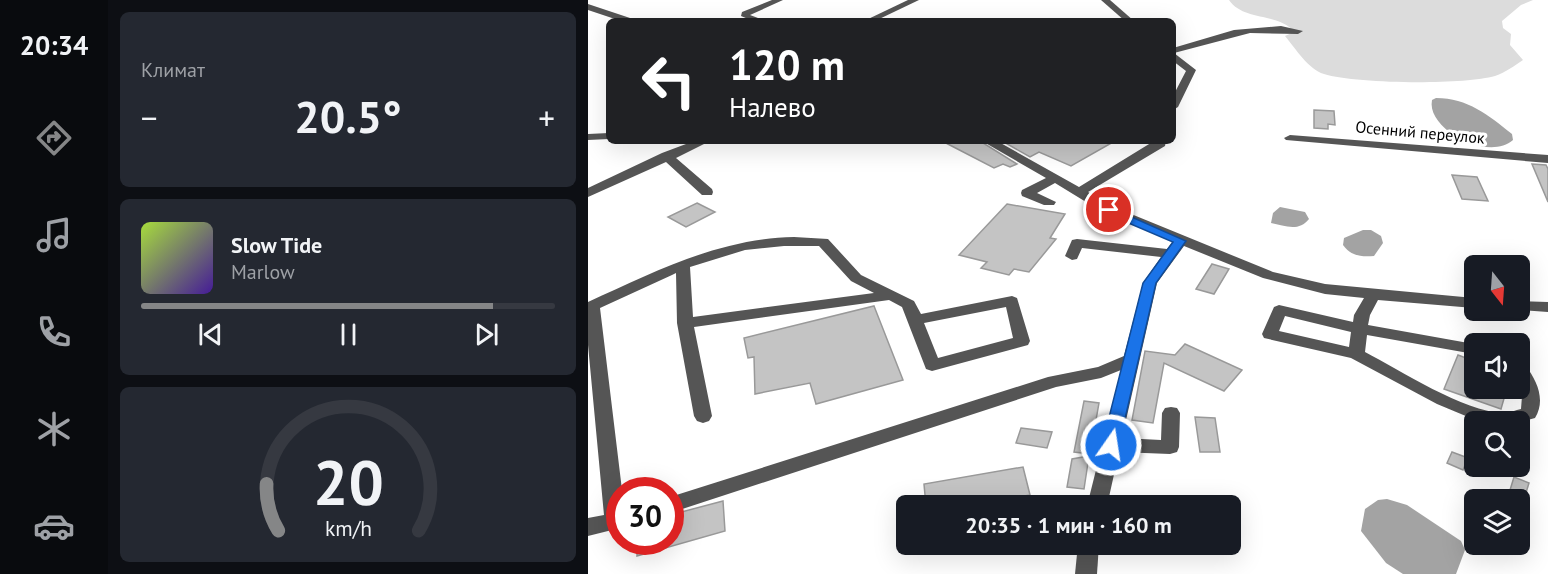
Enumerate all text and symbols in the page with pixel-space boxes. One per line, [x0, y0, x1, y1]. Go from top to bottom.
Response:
text: 20:34 [20, 28, 88, 62]
text: 120 m [729, 37, 845, 92]
icon: left [630, 42, 708, 120]
text: Климат [141, 57, 205, 83]
text: 20.5° [294, 87, 402, 145]
text: Налево [729, 90, 816, 124]
text: − [141, 96, 158, 139]
text: + [538, 96, 555, 139]
street label: Осенний переулок [1355, 116, 1486, 148]
icon: directions [33, 117, 75, 159]
pin [1083, 184, 1134, 235]
icon: arrive [1092, 193, 1125, 226]
icon: music [33, 214, 75, 256]
text: Slow Tide [231, 231, 322, 259]
north arrow [1464, 255, 1530, 321]
map controls [1464, 255, 1530, 555]
text: Marlow [231, 259, 295, 285]
icon: phone [33, 311, 75, 353]
icon: previous [194, 318, 227, 351]
icon: pause [332, 318, 365, 351]
icon: next [470, 318, 503, 351]
button: sound [1464, 333, 1530, 399]
icon: climate [33, 408, 75, 450]
button: search [1464, 411, 1530, 477]
position arrow [1079, 413, 1143, 477]
text: 20 [313, 442, 383, 523]
speed limit sign: 30 [606, 477, 684, 555]
button: layers [1464, 489, 1530, 555]
icon: car [33, 505, 75, 547]
text: 20:35 · 1 мин · 160 m [965, 511, 1172, 539]
text: km/h [324, 515, 371, 543]

